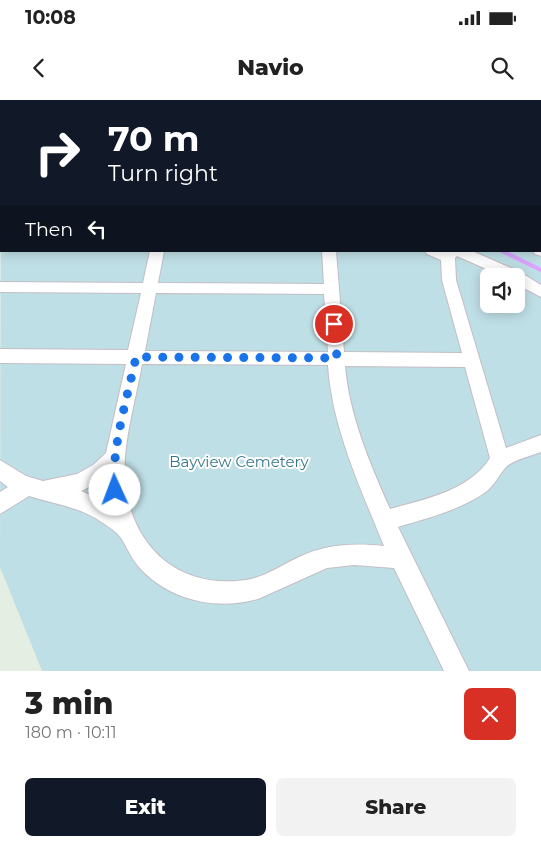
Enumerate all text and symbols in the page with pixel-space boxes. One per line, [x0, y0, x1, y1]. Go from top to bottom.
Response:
text: 10:08 [25, 6, 76, 29]
icon: back [25, 54, 53, 82]
text: Navio [237, 54, 304, 81]
icon: search [488, 54, 516, 82]
text: 70 m [108, 117, 199, 160]
icon: right [25, 120, 90, 185]
text: Turn right [108, 160, 218, 187]
icon: left [83, 215, 111, 243]
text: Then [25, 218, 73, 241]
map controls [480, 268, 525, 313]
button: sound [480, 268, 525, 313]
pin [313, 303, 355, 345]
icon: arrive [320, 310, 348, 338]
park label: Bayview Cemetery [169, 452, 310, 471]
position arrow [88, 463, 140, 515]
text: 3 min [25, 685, 113, 722]
button: close [464, 688, 516, 740]
text: 180 m · 10:11 [25, 723, 116, 742]
button: Exit [25, 778, 266, 836]
button: Share [276, 778, 516, 836]

